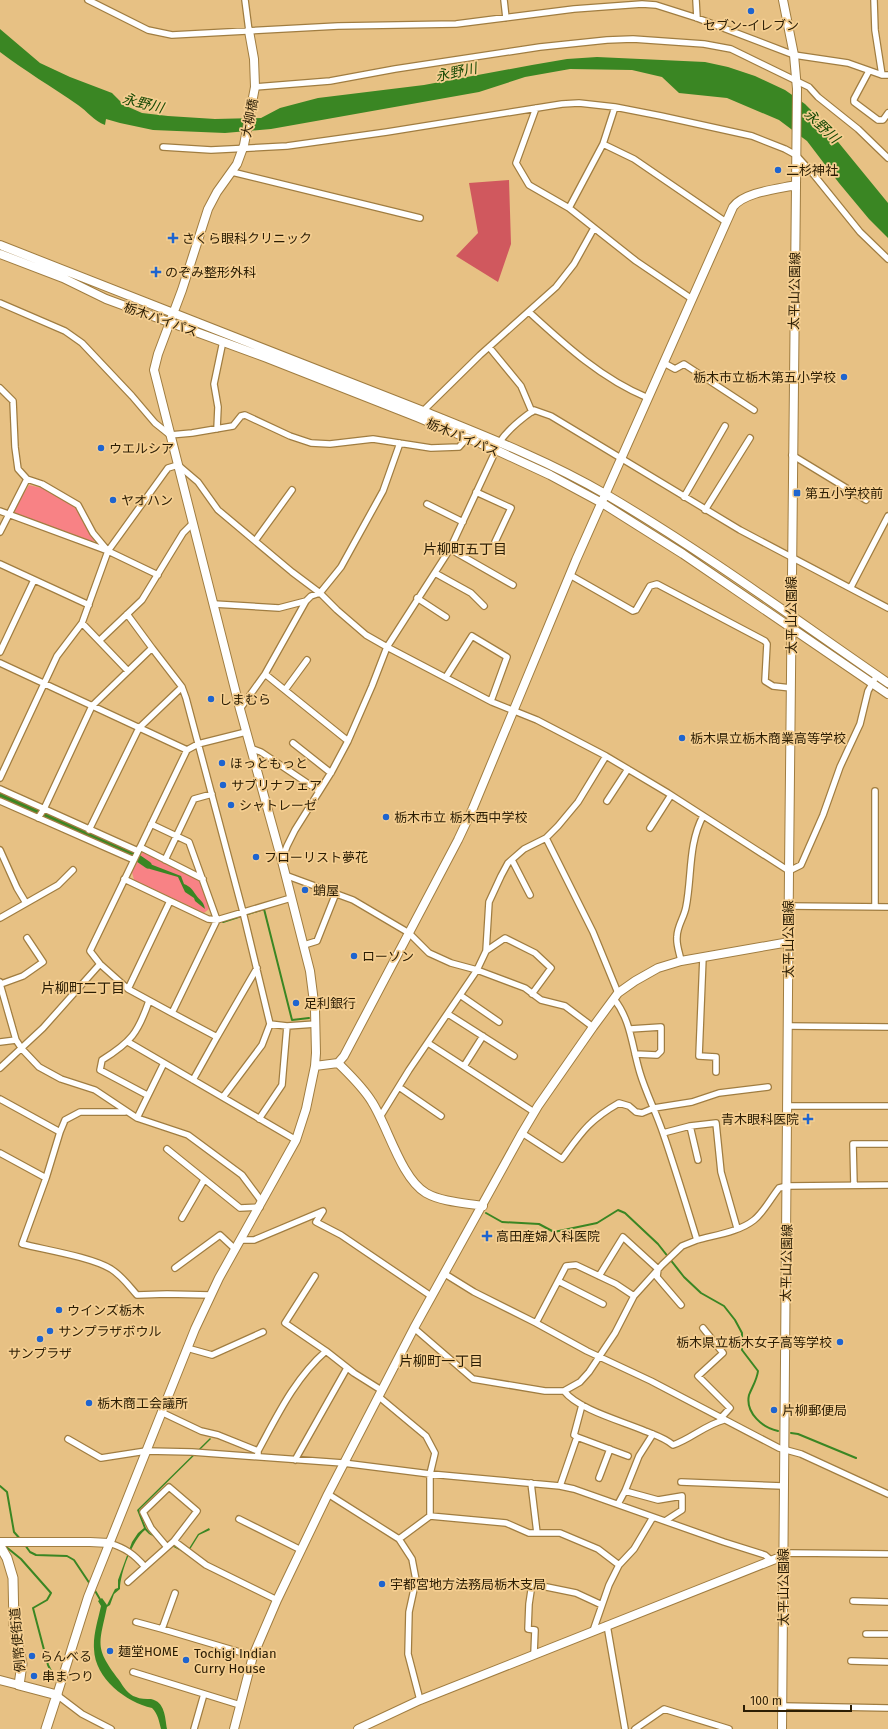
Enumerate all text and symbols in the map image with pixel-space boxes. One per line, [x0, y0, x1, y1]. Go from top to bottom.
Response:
marker: セブン-イレブン [746, 6, 756, 16]
place label: セブン-イレブン [703, 18, 799, 33]
water label: 永野川 [434, 59, 480, 85]
water label: 永野川 [120, 90, 167, 117]
street label: 大柳橋 [238, 98, 261, 139]
water label: 永野川 [801, 106, 844, 148]
place label: 二杉神社 [786, 163, 838, 178]
marker: 二杉神社 [773, 165, 783, 175]
place label: さくら眼科クリニック [182, 231, 312, 246]
marker: さくら眼科クリニック [167, 232, 179, 244]
street label: 太平山公園線 [786, 252, 803, 330]
place label: のぞみ整形外科 [165, 265, 256, 280]
marker: のぞみ整形外科 [150, 266, 162, 278]
street label: 栃木バイパス [122, 299, 200, 340]
place label: 栃木市立栃木第五小学校 [693, 370, 836, 385]
marker: 栃木市立栃木第五小学校 [839, 372, 849, 382]
street label: 栃木バイパス [424, 415, 502, 460]
place label: ウエルシア [109, 441, 174, 456]
marker: ウエルシア [96, 443, 106, 453]
place label: 第五小学校前 [805, 486, 883, 501]
marker: 第五小学校前 [792, 488, 802, 498]
place label: ヤオハン [121, 493, 173, 508]
marker: ヤオハン [108, 495, 118, 505]
district label: 片柳町五丁目 [423, 541, 507, 558]
street label: 太平山公園線 [784, 576, 799, 654]
place label: しまむら [219, 692, 271, 707]
marker: しまむら [206, 694, 216, 704]
place label: 栃木県立栃木商業高等学校 [690, 731, 846, 746]
marker: 栃木県立栃木商業高等学校 [677, 733, 687, 743]
place label: ほっともっと [230, 756, 308, 771]
marker: ほっともっと [217, 758, 227, 768]
place label: サブリナフェア [231, 778, 322, 793]
marker: サブリナフェア [218, 780, 228, 790]
place label: シャトレーゼ [239, 798, 317, 813]
marker: シャトレーゼ [226, 800, 236, 810]
place label: 栃木市立 栃木西中学校 [394, 810, 527, 825]
marker: 栃木市立 栃木西中学校 [381, 812, 391, 822]
place label: フローリスト夢花 [264, 850, 368, 865]
marker: フローリスト夢花 [251, 852, 261, 862]
place label: 蛸屋 [313, 883, 339, 898]
marker: 蛸屋 [300, 885, 310, 895]
street label: 太平山公園線 [781, 900, 796, 978]
place label: ローソン [362, 949, 414, 964]
marker: ローソン [349, 951, 359, 961]
district label: 片柳町二丁目 [41, 980, 125, 997]
place label: 足利銀行 [304, 996, 356, 1011]
marker: 足利銀行 [291, 998, 301, 1008]
place label: 青木眼科医院 [721, 1112, 799, 1127]
marker: 青木眼科医院 [802, 1113, 814, 1125]
street label: 太平山公園線 [778, 1224, 795, 1302]
place label: 高田産婦人科医院 [496, 1229, 600, 1244]
marker: 高田産婦人科医院 [481, 1230, 493, 1242]
place label: ウインズ栃木 [67, 1303, 145, 1318]
marker: ウインズ栃木 [54, 1305, 64, 1315]
place label: サンプラザボウル [58, 1324, 162, 1339]
marker: サンプラザボウル [45, 1326, 55, 1336]
marker: サンプラザ [35, 1334, 45, 1344]
place label: 栃木県立栃木女子高等学校 [676, 1335, 832, 1350]
marker: 栃木県立栃木女子高等学校 [835, 1337, 845, 1347]
place label: サンプラザ [8, 1346, 72, 1361]
district label: 片柳町一丁目 [399, 1353, 483, 1370]
place label: 栃木商工会議所 [97, 1396, 188, 1411]
marker: 栃木商工会議所 [84, 1398, 94, 1408]
place label: 片柳郵便局 [782, 1403, 847, 1418]
marker: 片柳郵便局 [769, 1405, 779, 1415]
street label: 太平山公園線 [776, 1548, 791, 1626]
place label: 宇都宮地方法務局栃木支局 [390, 1577, 546, 1592]
marker: 宇都宮地方法務局栃木支局 [377, 1579, 387, 1589]
street label: 例幣使街道 [7, 1607, 28, 1673]
place label: 麺堂HOME [118, 1644, 179, 1659]
marker: 麺堂HOME [105, 1646, 115, 1656]
place label: Tochigi Indian Curry House [194, 1646, 277, 1676]
place label: らんべる [40, 1649, 92, 1664]
marker: らんべる [27, 1651, 37, 1661]
marker: Tochigi Indian Curry House [181, 1655, 191, 1665]
place label: 串まつり [42, 1669, 94, 1684]
marker: 串まつり [29, 1671, 39, 1681]
scale bar [744, 1687, 851, 1713]
text: 100 m [750, 1694, 782, 1708]

